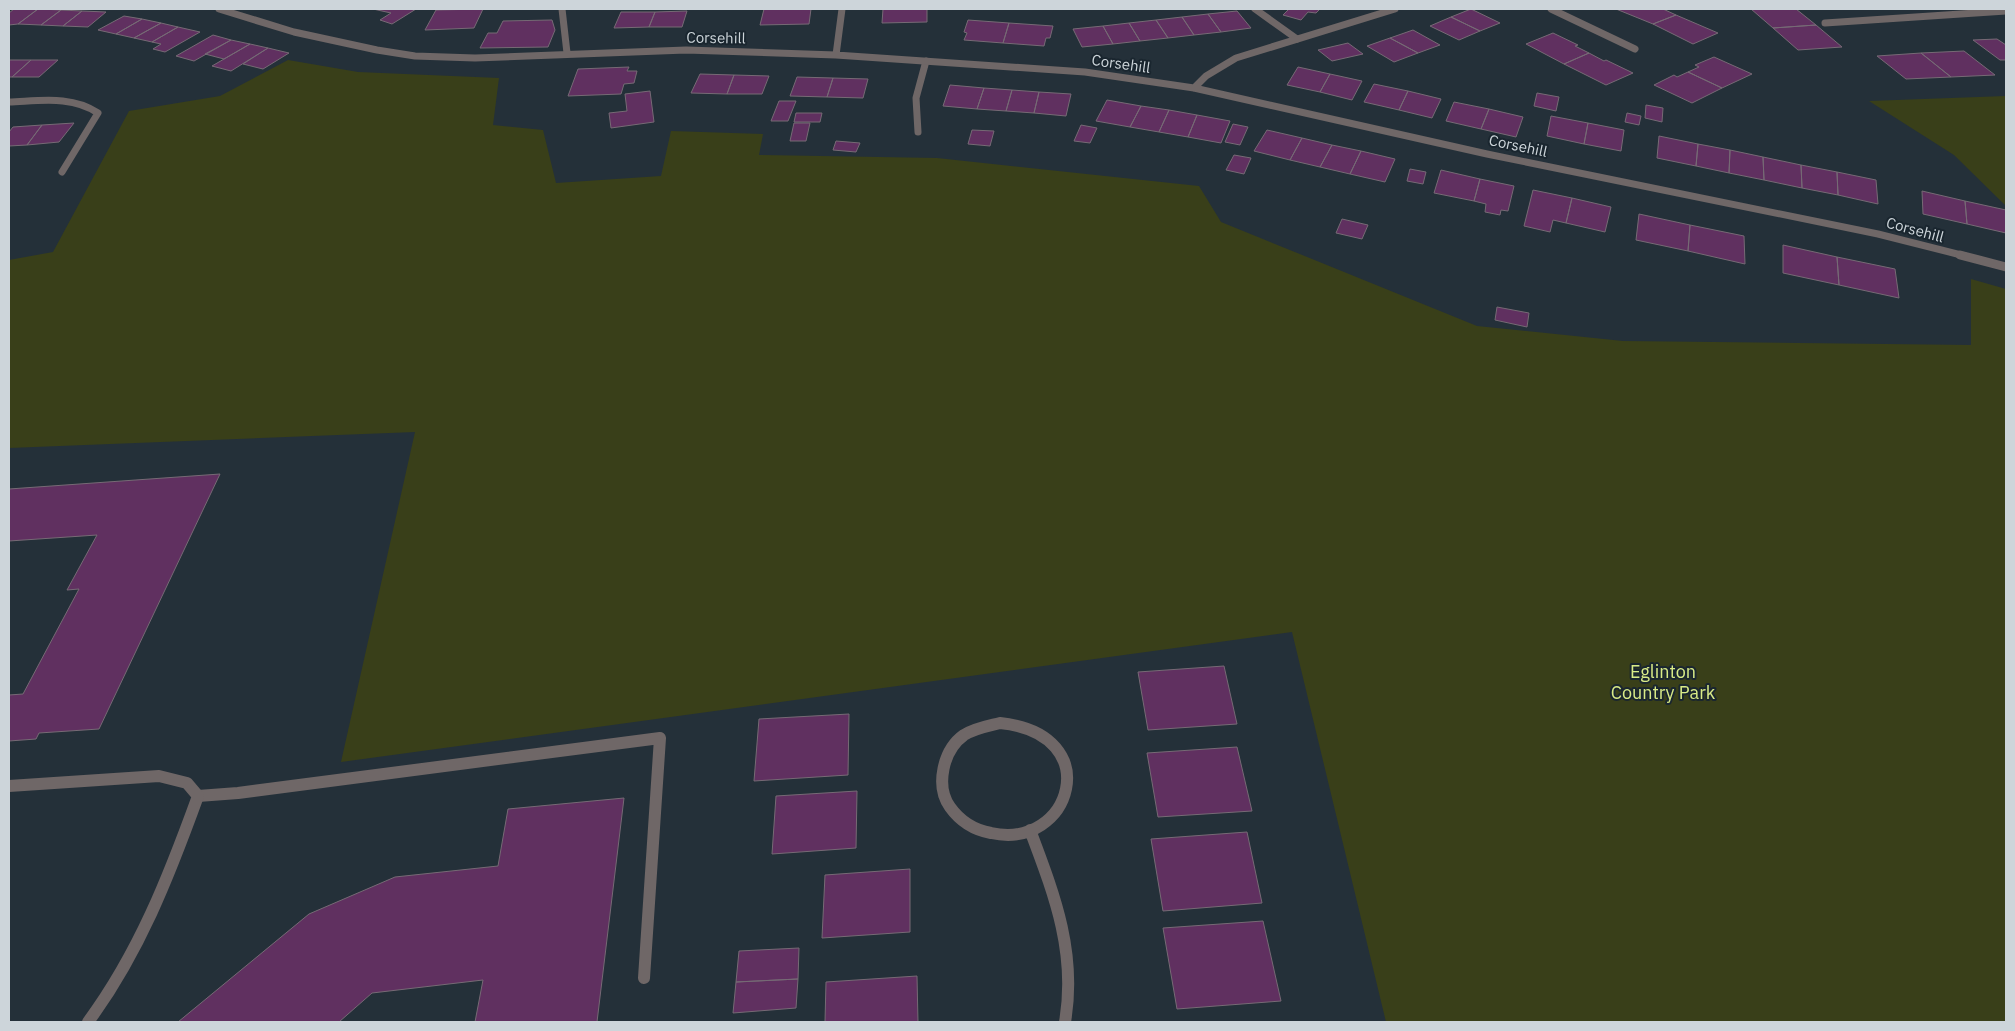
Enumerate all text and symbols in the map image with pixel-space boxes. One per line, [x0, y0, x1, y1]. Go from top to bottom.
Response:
street label: Corsehill [686, 27, 746, 48]
street label: Corsehill [1090, 50, 1152, 77]
street label: Corsehill [1487, 130, 1549, 161]
street label: Corsehill [1884, 213, 1946, 246]
park label: Eglinton Country Park [1611, 660, 1716, 704]

